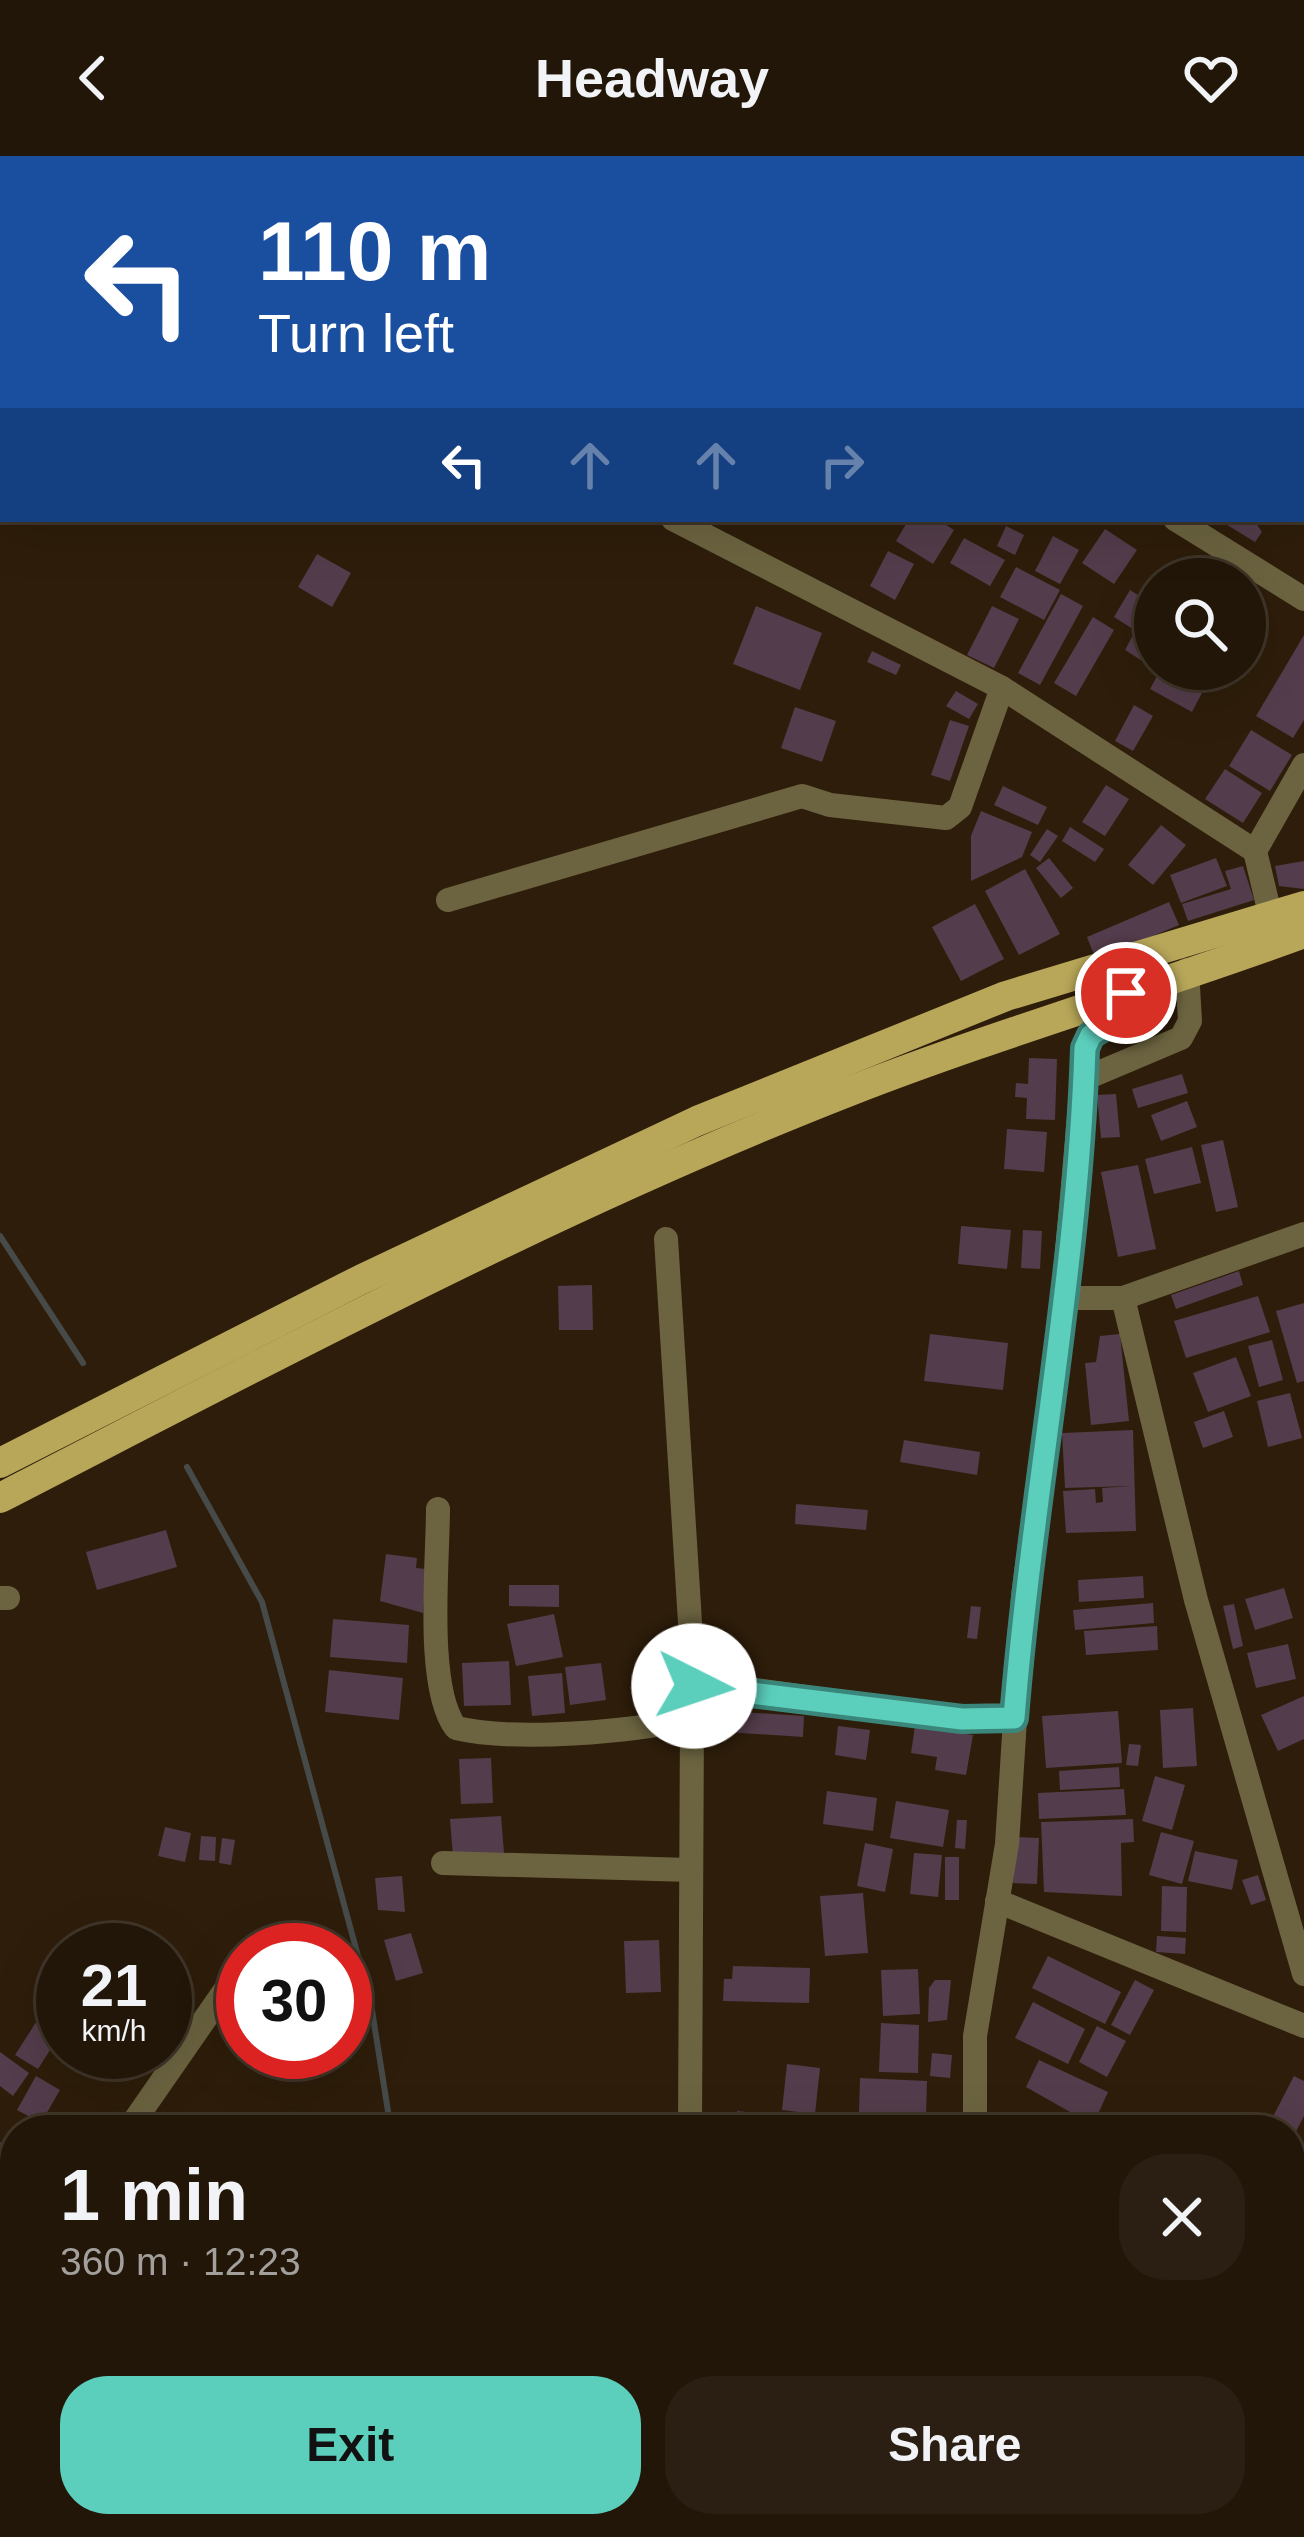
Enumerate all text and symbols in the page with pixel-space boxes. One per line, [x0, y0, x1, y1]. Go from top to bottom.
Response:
icon: back [60, 45, 126, 111]
icon: heart [1178, 45, 1244, 111]
text: Headway [535, 48, 769, 108]
icon: left [60, 204, 216, 360]
text: 110 m [258, 204, 492, 298]
text: Turn left [258, 303, 454, 363]
icon: left [431, 432, 497, 498]
icon: ahead [557, 432, 623, 498]
icon: ahead [683, 432, 749, 498]
icon: right [809, 432, 875, 498]
map controls [1134, 558, 1266, 690]
button: search [1134, 558, 1266, 690]
pin [1075, 942, 1177, 1044]
icon: arrive [1093, 960, 1159, 1026]
position arrow [631, 1623, 757, 1749]
speed limit sign: 30 [216, 1923, 372, 2079]
text: 21 [81, 1952, 147, 2019]
text: km/h [81, 2014, 147, 2047]
button: close [1119, 2154, 1245, 2280]
text: 1 min [60, 2155, 248, 2235]
text: 360 m · 12:23 [60, 2240, 301, 2283]
button: Exit [60, 2376, 641, 2514]
button: Share [665, 2376, 1245, 2514]

